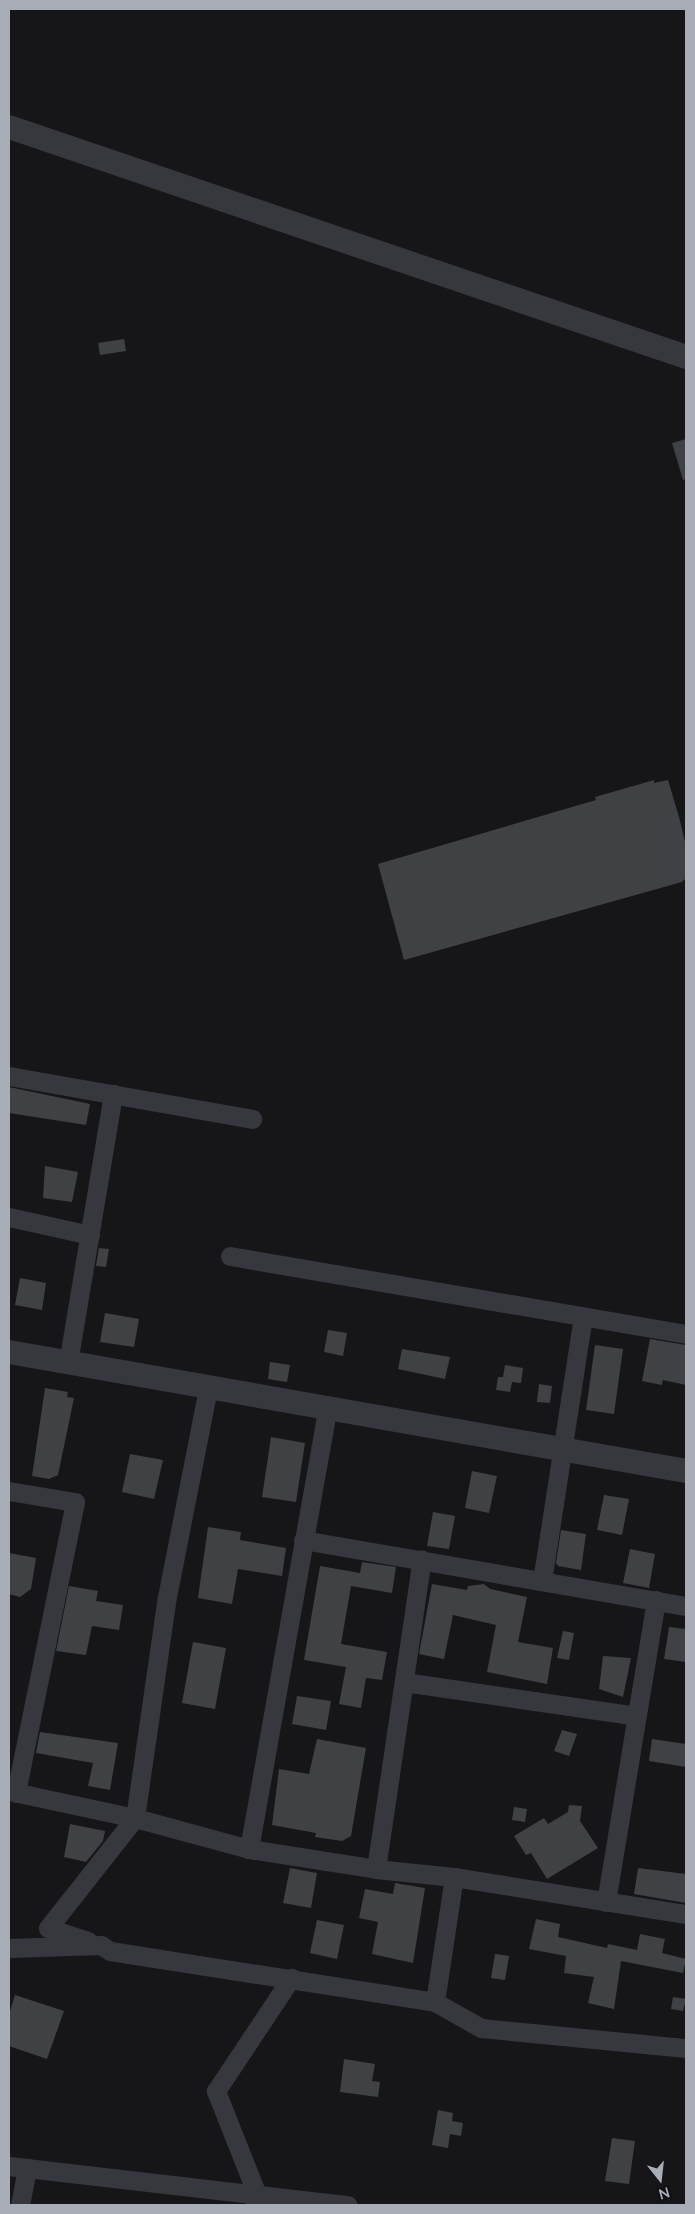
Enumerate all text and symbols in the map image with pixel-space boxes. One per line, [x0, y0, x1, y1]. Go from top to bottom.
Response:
north arrow [635, 2154, 685, 2204]
text: N [657, 2184, 672, 2204]

